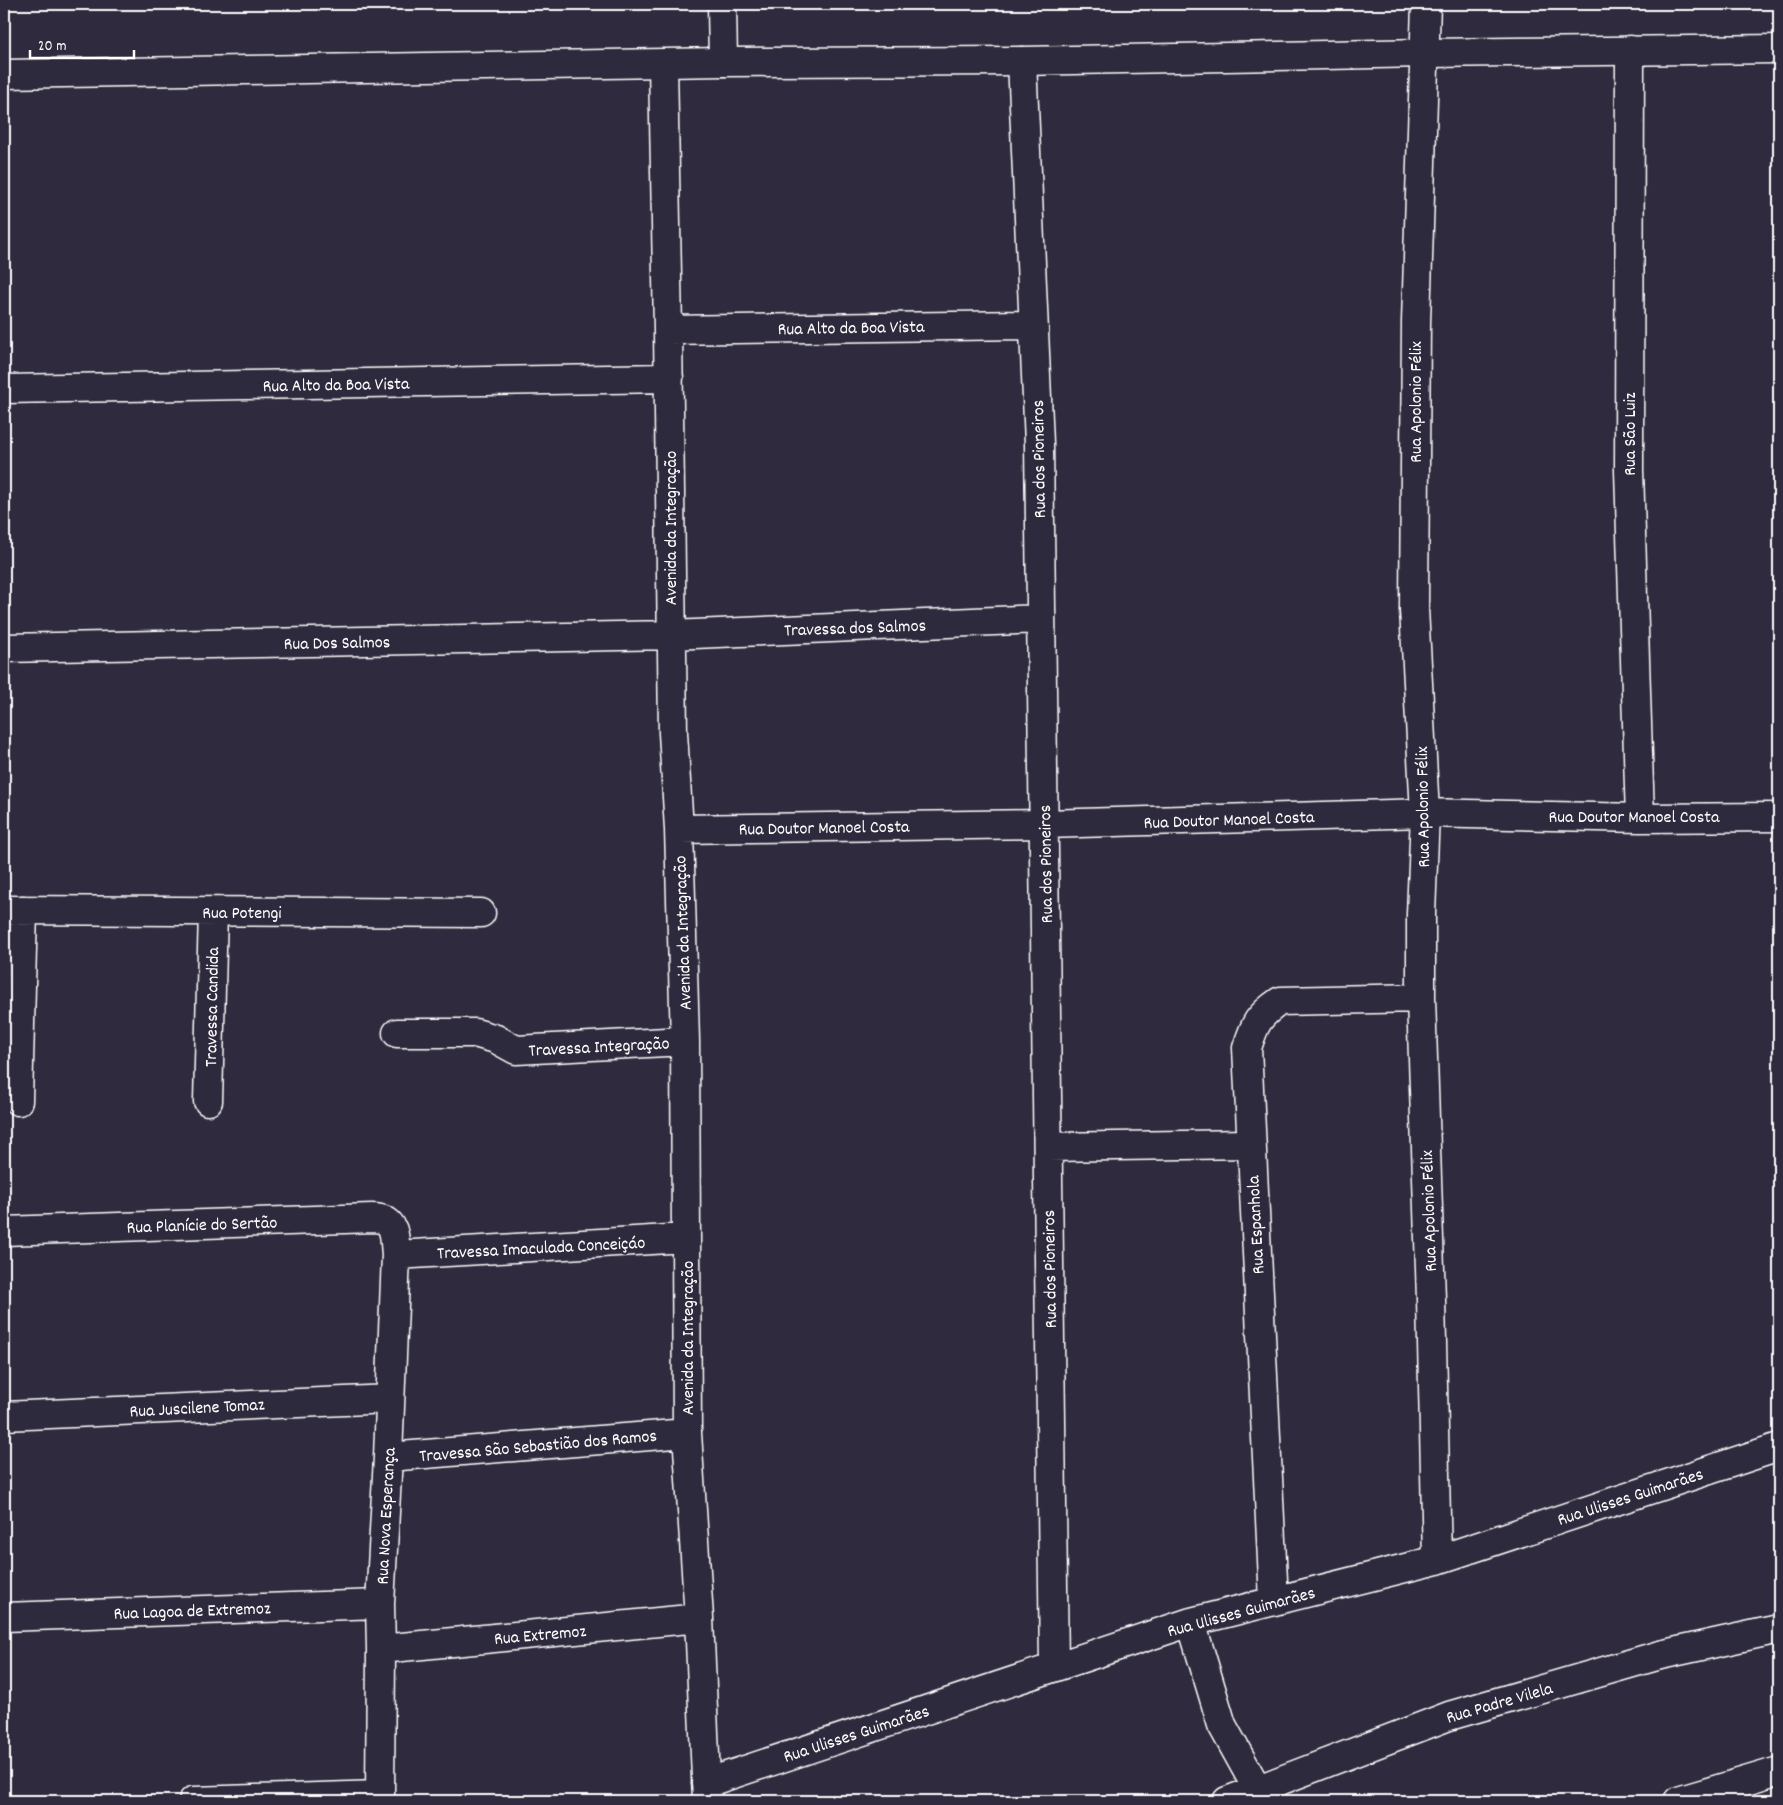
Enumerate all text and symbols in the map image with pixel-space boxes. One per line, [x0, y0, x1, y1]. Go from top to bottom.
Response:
scale bar [30, 28, 134, 60]
text: 20 m [38, 36, 66, 58]
street label: Rua Alto da Boa Vista [777, 316, 925, 343]
street label: Rua Apolonio Félix [1405, 341, 1430, 463]
street label: Rua Alto da Boa Vista [262, 373, 410, 400]
street label: Rua São Luiz [1619, 392, 1644, 476]
street label: Rua dos Pioneiros [1027, 399, 1054, 518]
street label: Avenida da Integração [660, 451, 685, 605]
street label: Travessa dos Salmos [784, 615, 927, 644]
street label: Rua Dos Salmos [283, 631, 391, 658]
street label: Rua Apolonio Félix [1411, 746, 1438, 868]
street label: Rua dos Pioneiros [1034, 804, 1061, 923]
street label: Rua Doutor Manoel Costa [1143, 806, 1315, 837]
street label: Rua Doutor Manoel Costa [1549, 806, 1720, 831]
street label: Rua Doutor Manoel Costa [738, 816, 910, 843]
street label: Avenida da Integração [669, 855, 700, 1011]
street label: Rua Potengi [202, 902, 282, 927]
street label: Travessa Candida [200, 946, 227, 1067]
street label: Travessa Integração [528, 1032, 670, 1065]
street label: Rua Apolonio Félix [1416, 1150, 1445, 1272]
street label: Rua Espanhola [1242, 1174, 1273, 1275]
street label: Rua dos Pioneiros [1038, 1209, 1065, 1328]
street label: Rua Planície do Sertão [126, 1211, 278, 1242]
street label: Travessa Imaculada Conceiçáo [436, 1232, 646, 1267]
street label: Avenida da Integração [677, 1261, 702, 1415]
street label: Rua Juscilene Tomaz [129, 1393, 266, 1426]
street label: Travessa São Sebastião dos Ramos [418, 1425, 658, 1470]
street label: Rua Nova Esperança [371, 1446, 404, 1585]
street label: Rua Ulisses Guimarães [1555, 1463, 1707, 1534]
street label: Rua Ulisses Guimarães [1165, 1582, 1318, 1645]
street label: Rua Lagoa de Extremoz [113, 1597, 271, 1628]
street label: Rua Extremoz [493, 1620, 587, 1653]
street label: Rua Padre Vilela [1443, 1677, 1556, 1732]
street label: Rua Ulisses Guimarães [781, 1700, 933, 1771]

